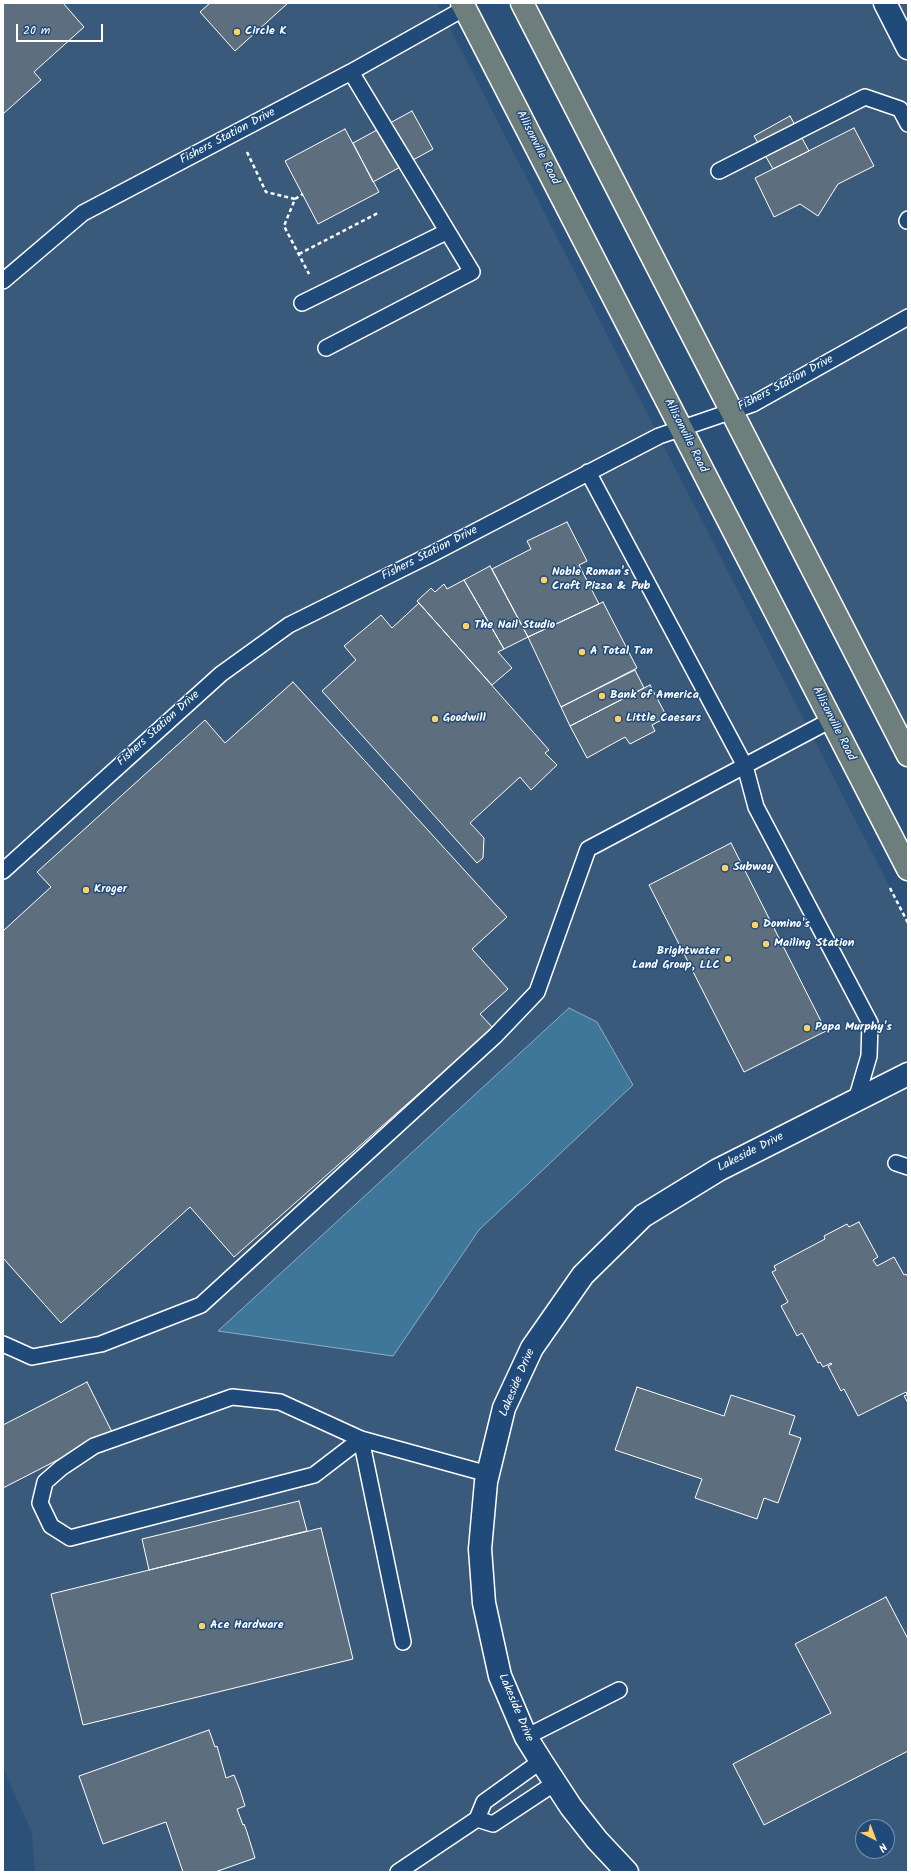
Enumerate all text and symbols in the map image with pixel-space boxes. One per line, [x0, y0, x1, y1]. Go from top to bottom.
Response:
scale bar [18, 16, 105, 42]
text: 20 m [23, 21, 50, 40]
place label: Circle K [245, 25, 287, 39]
marker: Circle K [232, 27, 242, 37]
street label: Fishers Station Drive [178, 106, 278, 168]
street label: Allisonville Road [512, 109, 562, 187]
street label: Fishers Station Drive [736, 353, 836, 415]
street label: Allisonville Road [660, 397, 710, 475]
street label: Fishers Station Drive [380, 524, 480, 584]
place label: Noble Roman's Craft Pizza & Pub [552, 566, 650, 594]
marker: Noble Roman's Craft Pizza & Pub [539, 575, 549, 585]
place label: The Nail Studio [474, 619, 555, 633]
marker: The Nail Studio [461, 621, 471, 631]
place label: A Total Tan [590, 645, 653, 659]
marker: A Total Tan [577, 647, 587, 657]
street label: Allisonville Road [808, 685, 858, 763]
street label: Fishers Station Drive [115, 688, 203, 770]
place label: Bank of America [610, 689, 699, 703]
marker: Bank of America [597, 691, 607, 701]
place label: Goodwill [443, 712, 486, 726]
place label: Little Caesars [626, 712, 701, 726]
marker: Goodwill [430, 714, 440, 724]
marker: Little Caesars [613, 714, 623, 724]
place label: Subway [733, 861, 773, 875]
marker: Subway [720, 863, 730, 873]
place label: Kroger [94, 883, 127, 897]
marker: Kroger [81, 885, 91, 895]
place label: Domino's [763, 918, 810, 932]
marker: Domino's [750, 920, 760, 930]
place label: Mailing Station [774, 937, 854, 951]
marker: Mailing Station [761, 939, 771, 949]
place label: Brightwater Land Group, LLC [632, 945, 720, 973]
marker: Brightwater Land Group, LLC [723, 954, 733, 964]
place label: Papa Murphy's [815, 1021, 892, 1035]
marker: Papa Murphy's [802, 1023, 812, 1033]
street label: Lakeside Drive [715, 1130, 787, 1176]
street label: Lakeside Drive [497, 1347, 539, 1419]
place label: Ace Hardware [210, 1619, 283, 1633]
marker: Ace Hardware [197, 1621, 207, 1631]
street label: Lakeside Drive [494, 1672, 536, 1744]
north arrow [855, 1819, 895, 1859]
text: N [874, 1838, 891, 1856]

